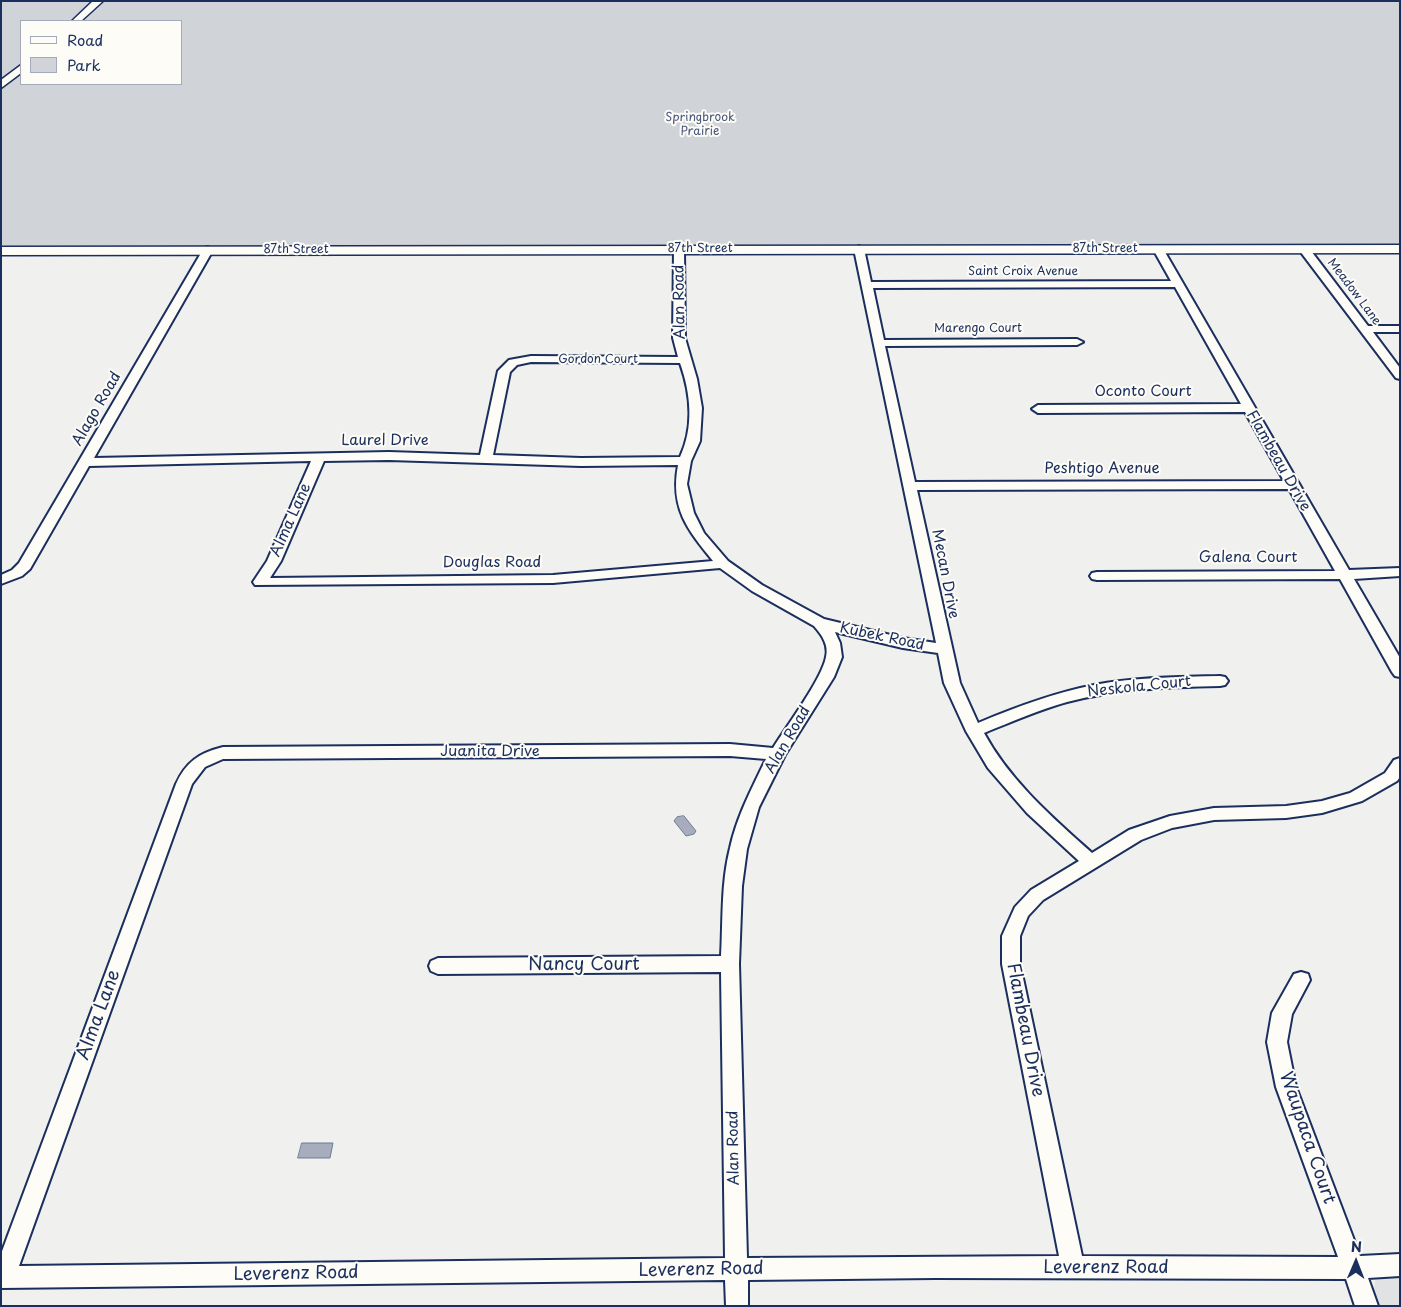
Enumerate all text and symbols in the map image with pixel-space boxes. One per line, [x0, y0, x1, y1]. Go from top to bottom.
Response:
legend [20, 20, 182, 85]
text: Road [67, 28, 103, 51]
text: Park [67, 53, 101, 76]
park label: Springbrook Prairie [665, 111, 735, 139]
street label: 87th Street [667, 242, 733, 256]
street label: 87th Street [1072, 242, 1138, 256]
street label: 87th Street [263, 243, 329, 257]
street label: Meadow Lane [1324, 256, 1384, 328]
street label: Alan Road [670, 264, 690, 340]
street label: Saint Croix Avenue [968, 265, 1078, 279]
street label: Marengo Court [934, 322, 1022, 336]
street label: Gordon Court [558, 353, 638, 367]
street label: Alago Road [69, 369, 125, 449]
street label: Oconto Court [1094, 383, 1192, 401]
street label: Flambeau Drive [1242, 408, 1314, 514]
street label: Laurel Drive [341, 432, 429, 450]
street label: Peshtigo Avenue [1044, 460, 1160, 478]
street label: Alma Lane [267, 480, 315, 560]
street label: Mecan Drive [928, 528, 962, 620]
street label: Galena Court [1199, 549, 1297, 567]
street label: Douglas Road [443, 554, 541, 572]
street label: Kubek Road [838, 619, 926, 655]
street label: Neskola Court [1086, 673, 1192, 701]
street label: Alan Road [761, 703, 815, 777]
street label: Juanita Drive [440, 743, 540, 761]
street label: Nancy Court [528, 954, 640, 976]
street label: Flambeau Drive [1001, 961, 1049, 1099]
street label: Alma Lane [73, 967, 125, 1063]
street label: Waupaca Court [1274, 1069, 1340, 1207]
street label: Alan Road [724, 1110, 744, 1186]
text: N [1351, 1236, 1362, 1257]
north arrow [1331, 1237, 1381, 1287]
street label: Leverenz Road [1043, 1257, 1169, 1279]
street label: Leverenz Road [638, 1258, 764, 1282]
street label: Leverenz Road [233, 1262, 359, 1286]

